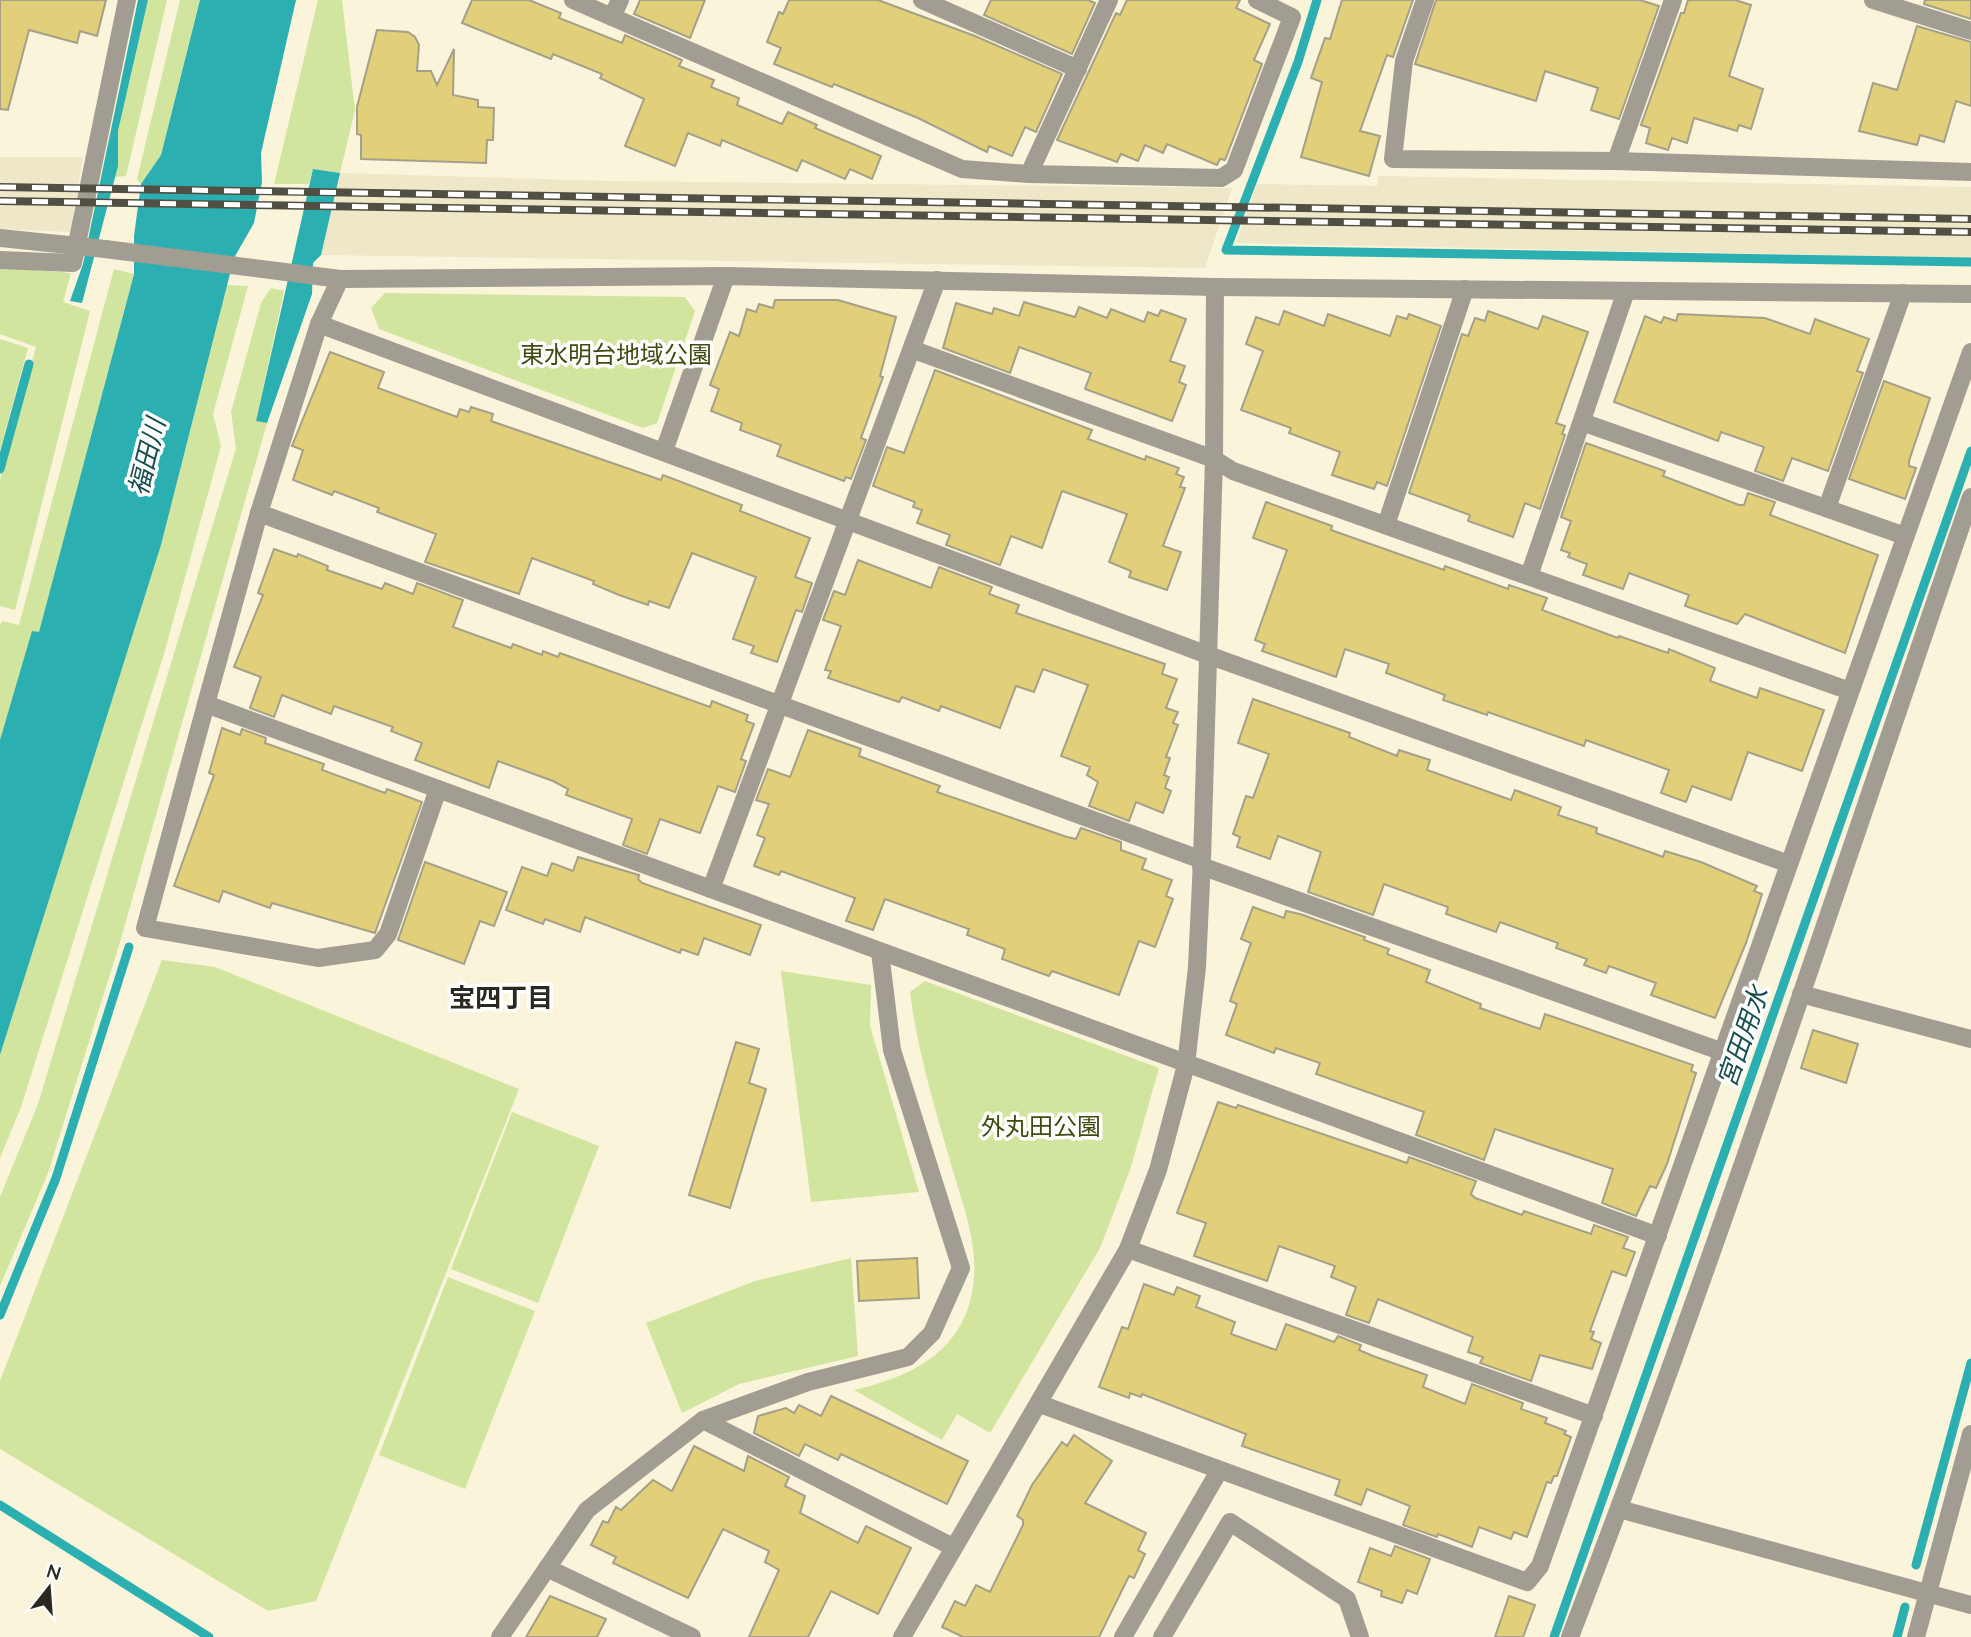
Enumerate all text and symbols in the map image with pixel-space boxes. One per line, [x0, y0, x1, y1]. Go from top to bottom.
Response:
park label: 東水明台地域公園 [520, 339, 712, 369]
water label: 福田川 [121, 412, 173, 499]
water label: 宮田用水 [1710, 979, 1776, 1091]
district label: 宝四丁目 [449, 981, 553, 1014]
park label: 外丸田公園 [981, 1111, 1101, 1141]
north arrow [14, 1553, 84, 1623]
text: N [44, 1558, 64, 1585]

